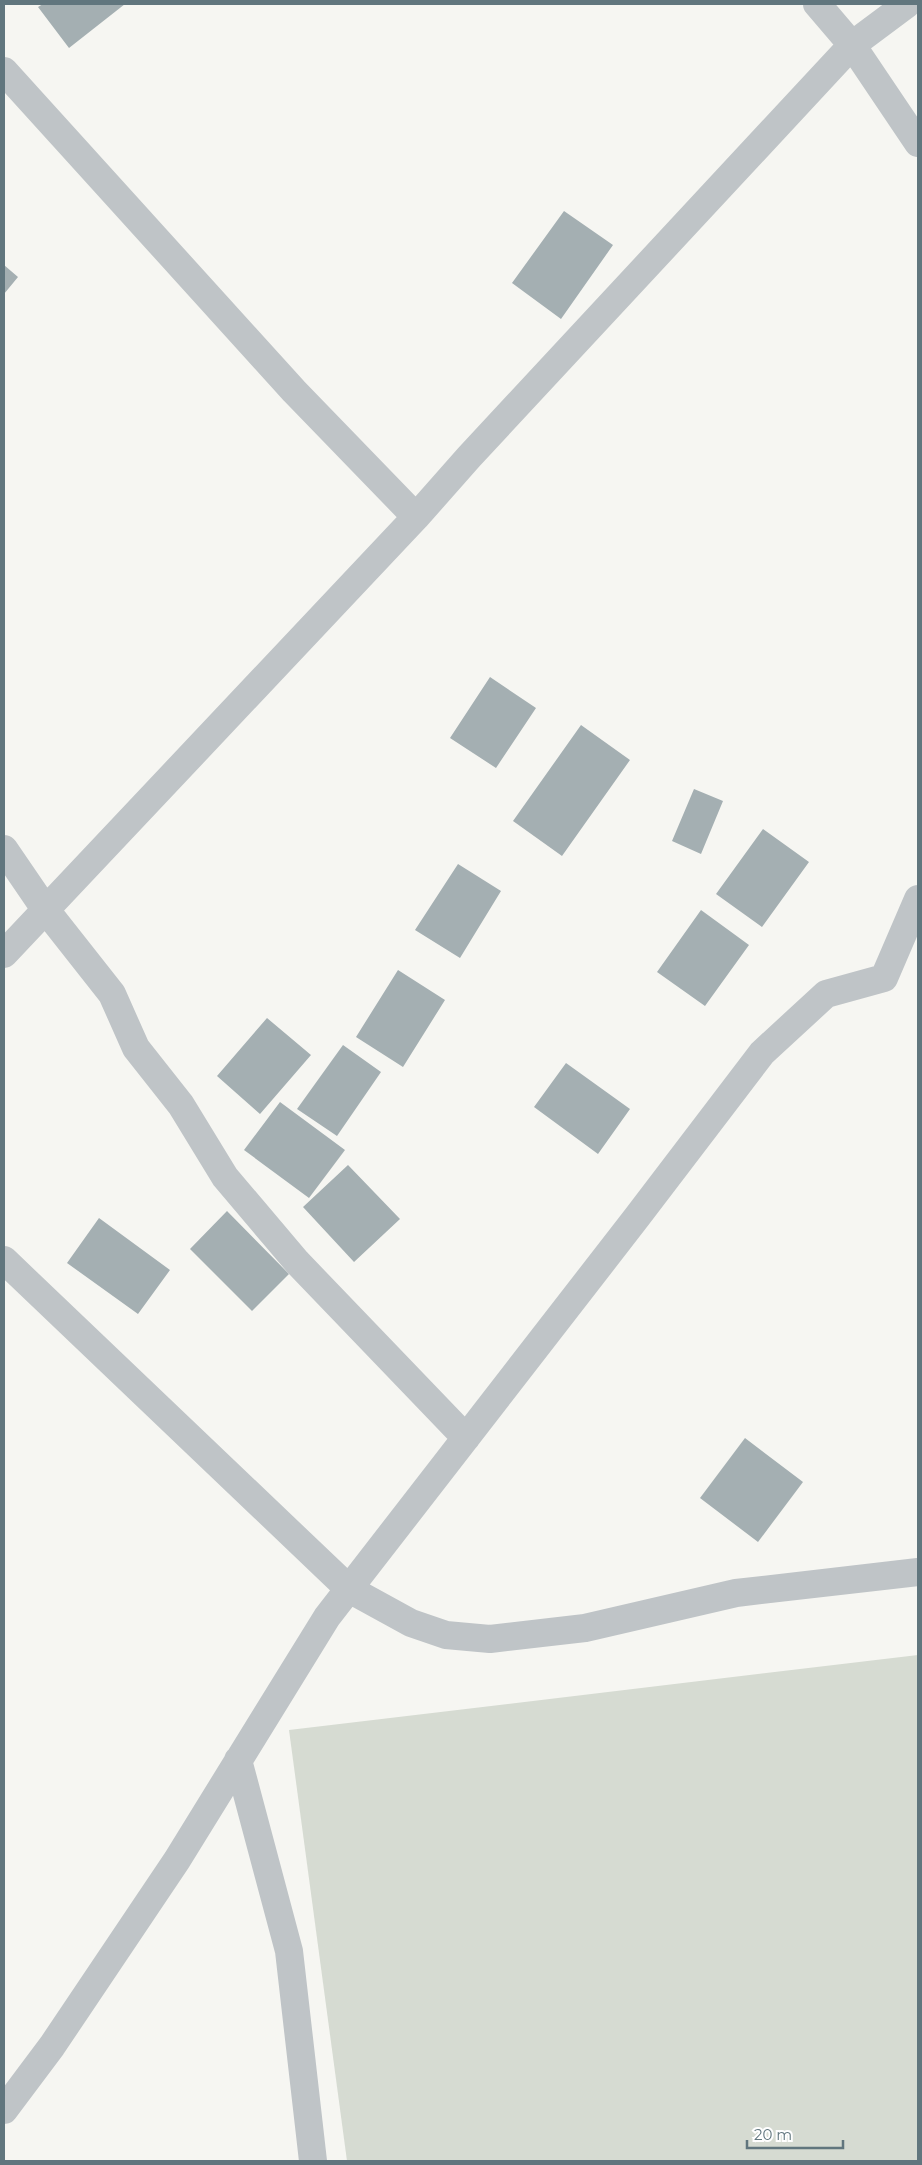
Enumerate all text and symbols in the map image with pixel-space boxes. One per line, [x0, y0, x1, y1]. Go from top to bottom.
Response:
scale bar [747, 2118, 843, 2150]
text: 20 m [754, 2125, 792, 2144]

